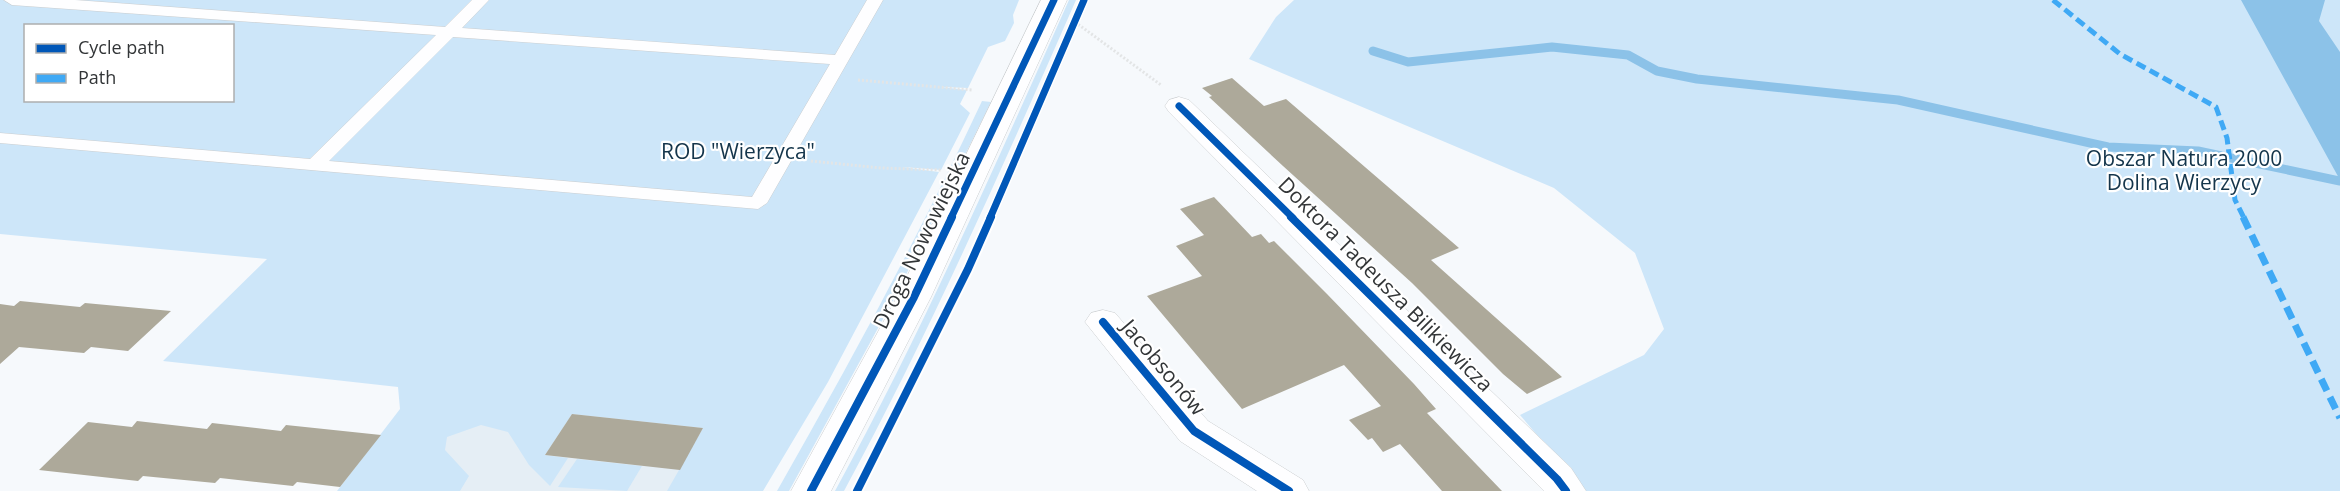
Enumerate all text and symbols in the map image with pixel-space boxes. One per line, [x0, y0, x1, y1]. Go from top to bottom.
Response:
legend [24, 24, 234, 102]
text: Cycle path [78, 35, 165, 59]
text: Path [78, 65, 116, 89]
park label: ROD "Wierzyca" [661, 137, 815, 165]
park label: Obszar Natura 2000 Dolina Wierzycy [2086, 144, 2282, 196]
street label: Droga Nowowiejska [866, 147, 976, 333]
street label: Doktora Tadeusza Bilikiewicza [1272, 170, 1500, 398]
street label: Jacobsonów [1114, 312, 1213, 421]

